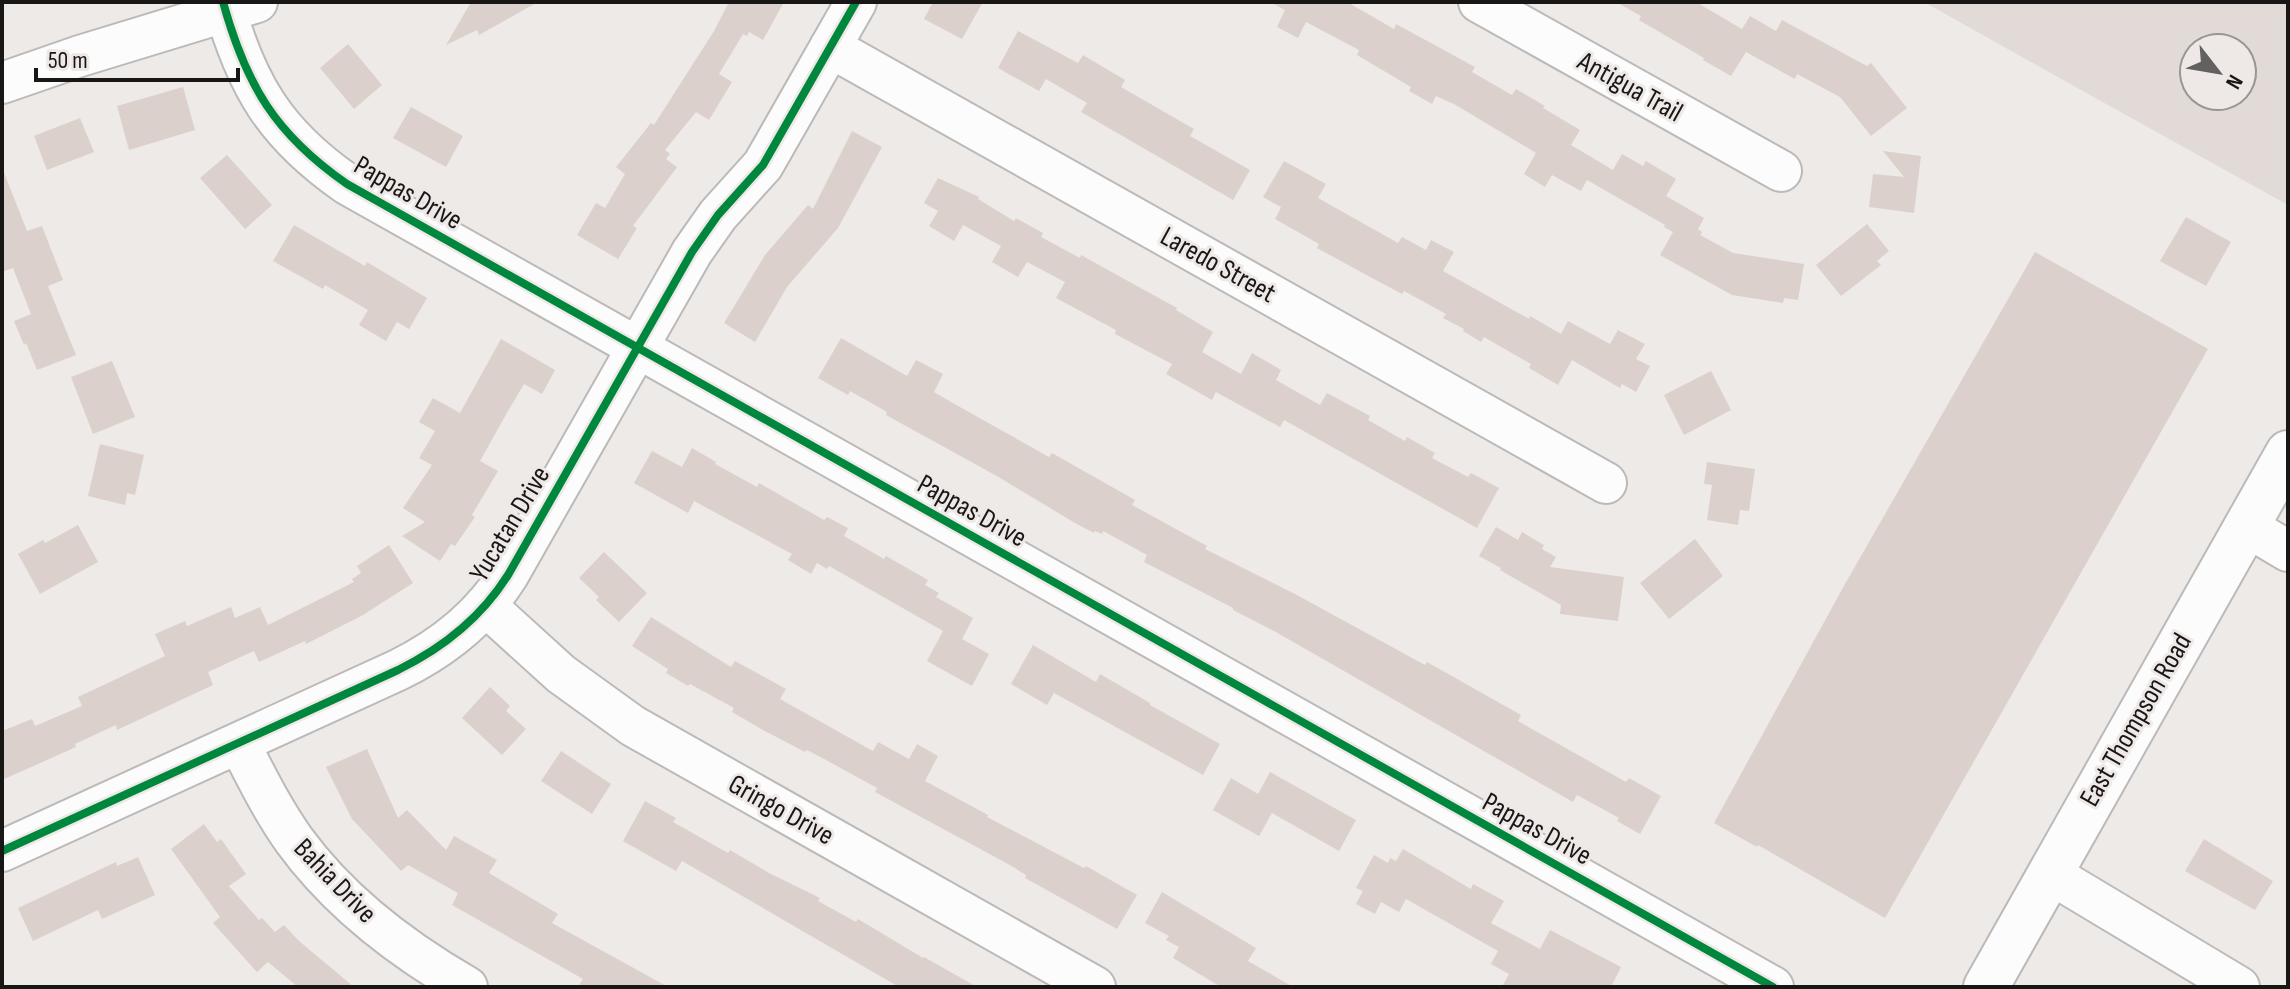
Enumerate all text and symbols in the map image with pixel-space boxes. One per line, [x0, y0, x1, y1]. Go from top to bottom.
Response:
scale bar [36, 32, 238, 82]
north arrow [2178, 32, 2258, 112]
street label: Antigua Trail [1571, 44, 1688, 129]
text: 50 m [48, 46, 88, 75]
text: N [2219, 70, 2248, 94]
street label: Pappas Drive [348, 149, 468, 237]
street label: Laredo Street [1155, 220, 1281, 310]
street label: Yucatan Drive [463, 460, 557, 588]
street label: Pappas Drive [912, 468, 1032, 554]
street label: East Thompson Road [2073, 628, 2199, 812]
street label: Gringo Drive [723, 768, 839, 852]
street label: Pappas Drive [1477, 786, 1597, 872]
street label: Bahia Drive [287, 832, 383, 930]

